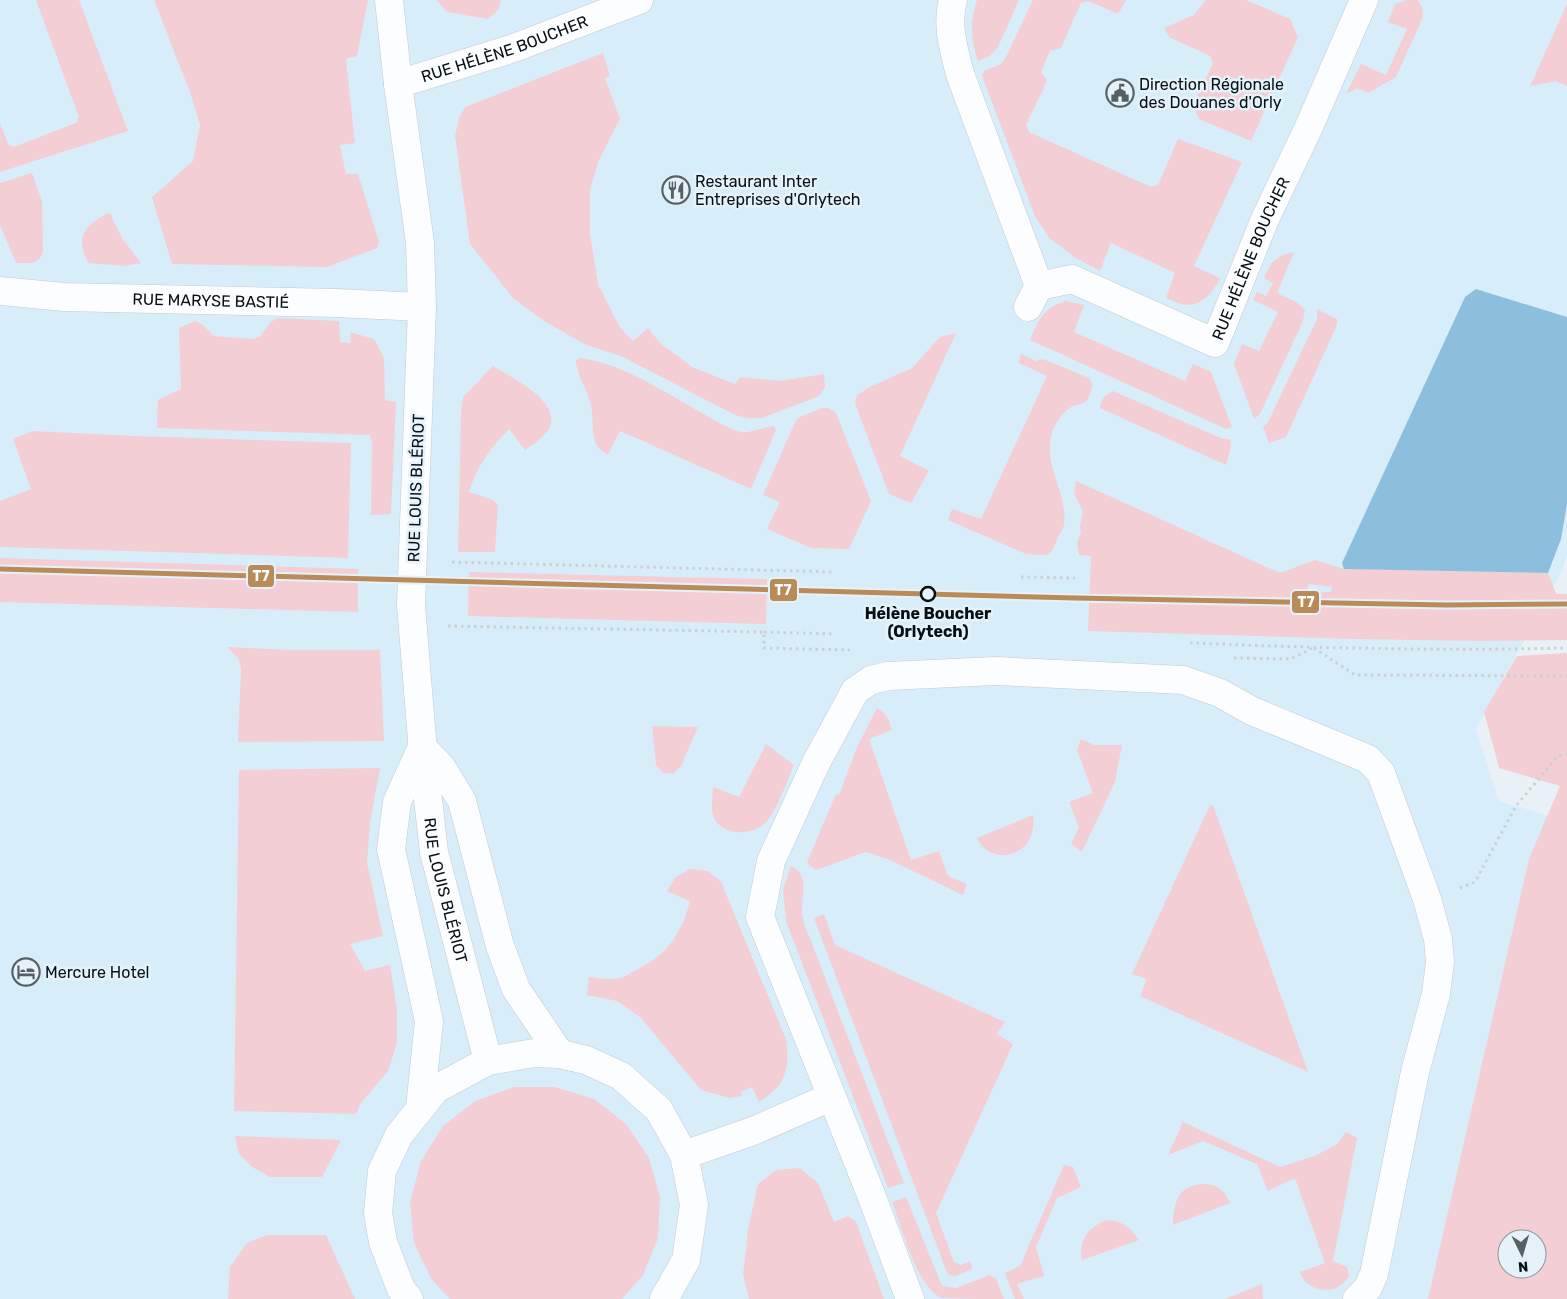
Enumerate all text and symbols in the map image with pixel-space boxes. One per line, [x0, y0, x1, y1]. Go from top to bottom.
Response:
street label: RUE HÉLÈNE BOUCHER [419, 11, 590, 86]
place label: Direction Régionale des Douanes d'Orly [1139, 75, 1284, 112]
public building icon: Direction Régionale des Douanes d'Orly [1105, 78, 1135, 108]
place label: Restaurant Inter Entreprises d'Orlytech [695, 172, 861, 209]
street label: RUE HÉLÈNE BOUCHER [1208, 174, 1293, 343]
restaurant icon: Restaurant Inter Entreprises d'Orlytech [661, 175, 691, 205]
street label: RUE MARYSE BASTIÉ [132, 289, 289, 311]
street label: RUE LOUIS BLÉRIOT [404, 413, 428, 563]
line badge: T7 [247, 564, 275, 588]
text: T7 [253, 568, 269, 585]
line badge: T7 [769, 578, 798, 602]
text: T7 [775, 582, 791, 599]
marker: Hélène Boucher (Orlytech) [920, 586, 936, 602]
line badge: T7 [1291, 590, 1320, 614]
text: T7 [1298, 594, 1314, 611]
place label: Hélène Boucher (Orlytech) [865, 604, 992, 641]
street label: RUE LOUIS BLÉRIOT [421, 817, 472, 965]
hotel icon: Mercure Hotel [11, 957, 41, 987]
place label: Mercure Hotel [45, 963, 150, 982]
north arrow [1497, 1229, 1547, 1279]
text: N [1517, 1258, 1529, 1275]

